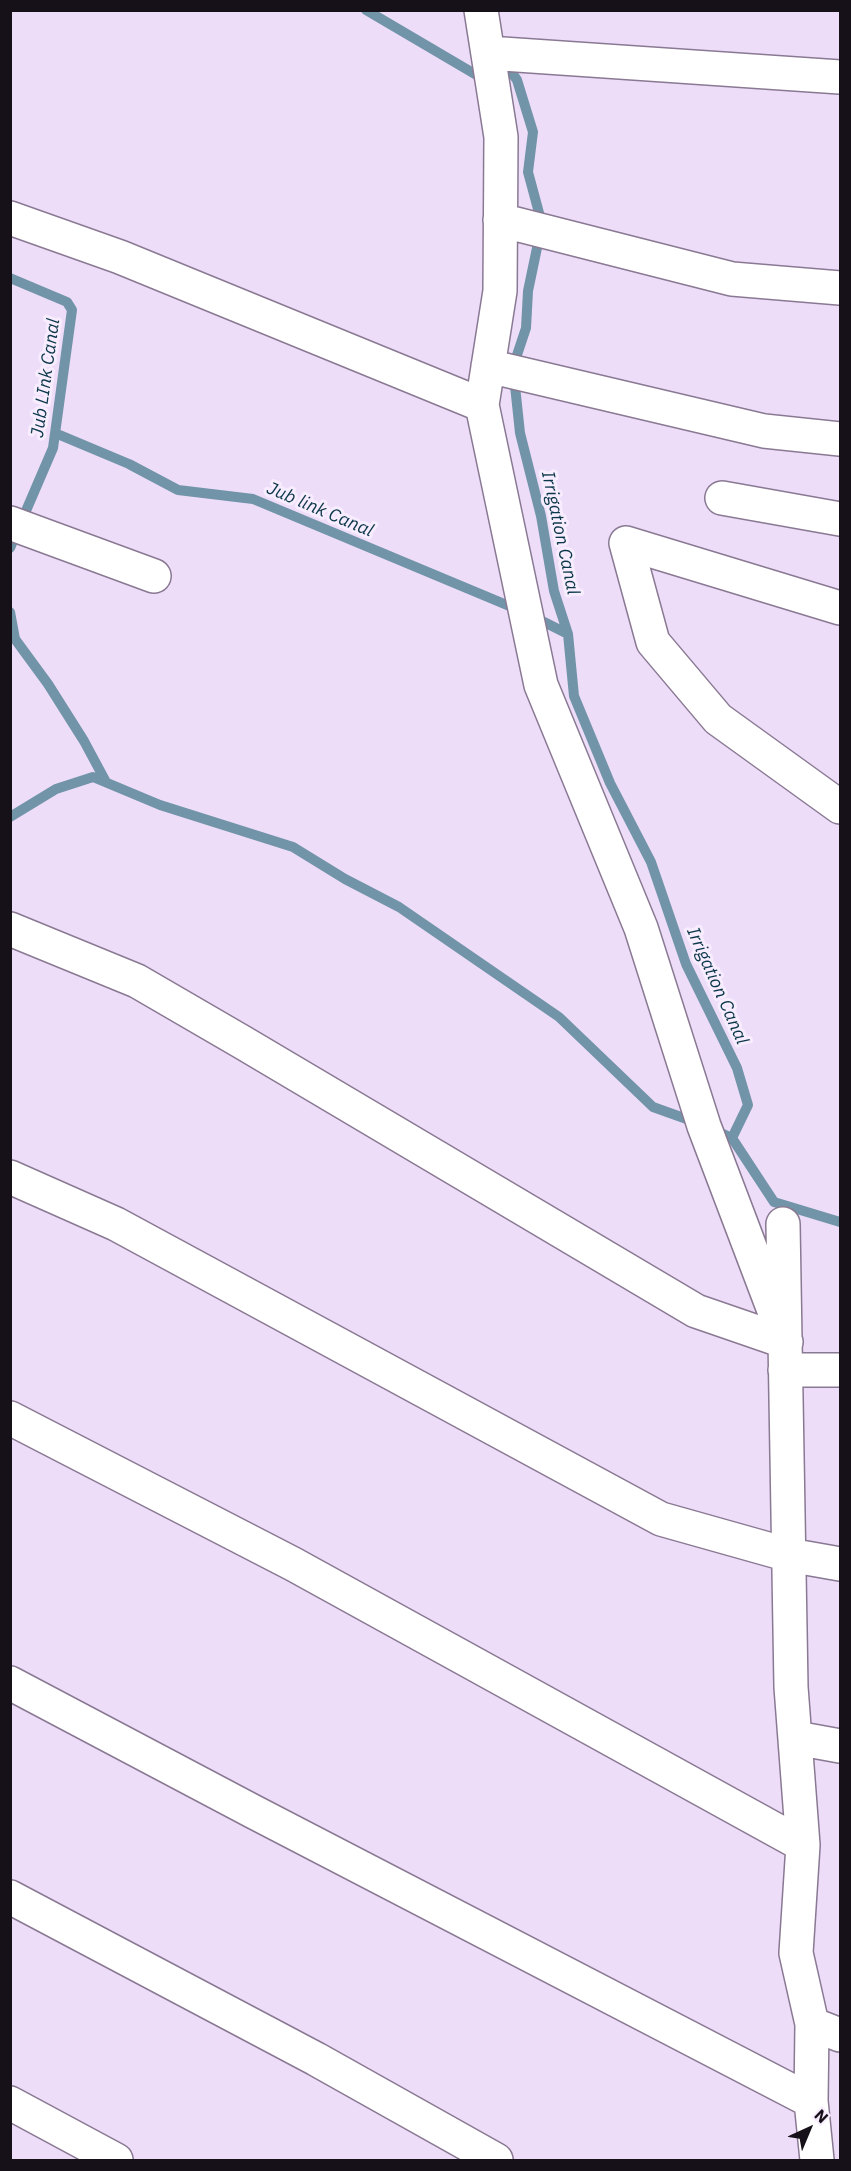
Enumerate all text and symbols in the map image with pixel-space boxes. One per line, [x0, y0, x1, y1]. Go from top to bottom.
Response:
water label: Jub LInk Canal [27, 317, 65, 439]
water label: Irrigation Canal [536, 469, 584, 597]
water label: Jub link Canal [264, 478, 376, 542]
water label: Irrigation Canal [682, 924, 752, 1048]
north arrow [779, 2099, 839, 2159]
text: N [810, 2105, 833, 2127]

